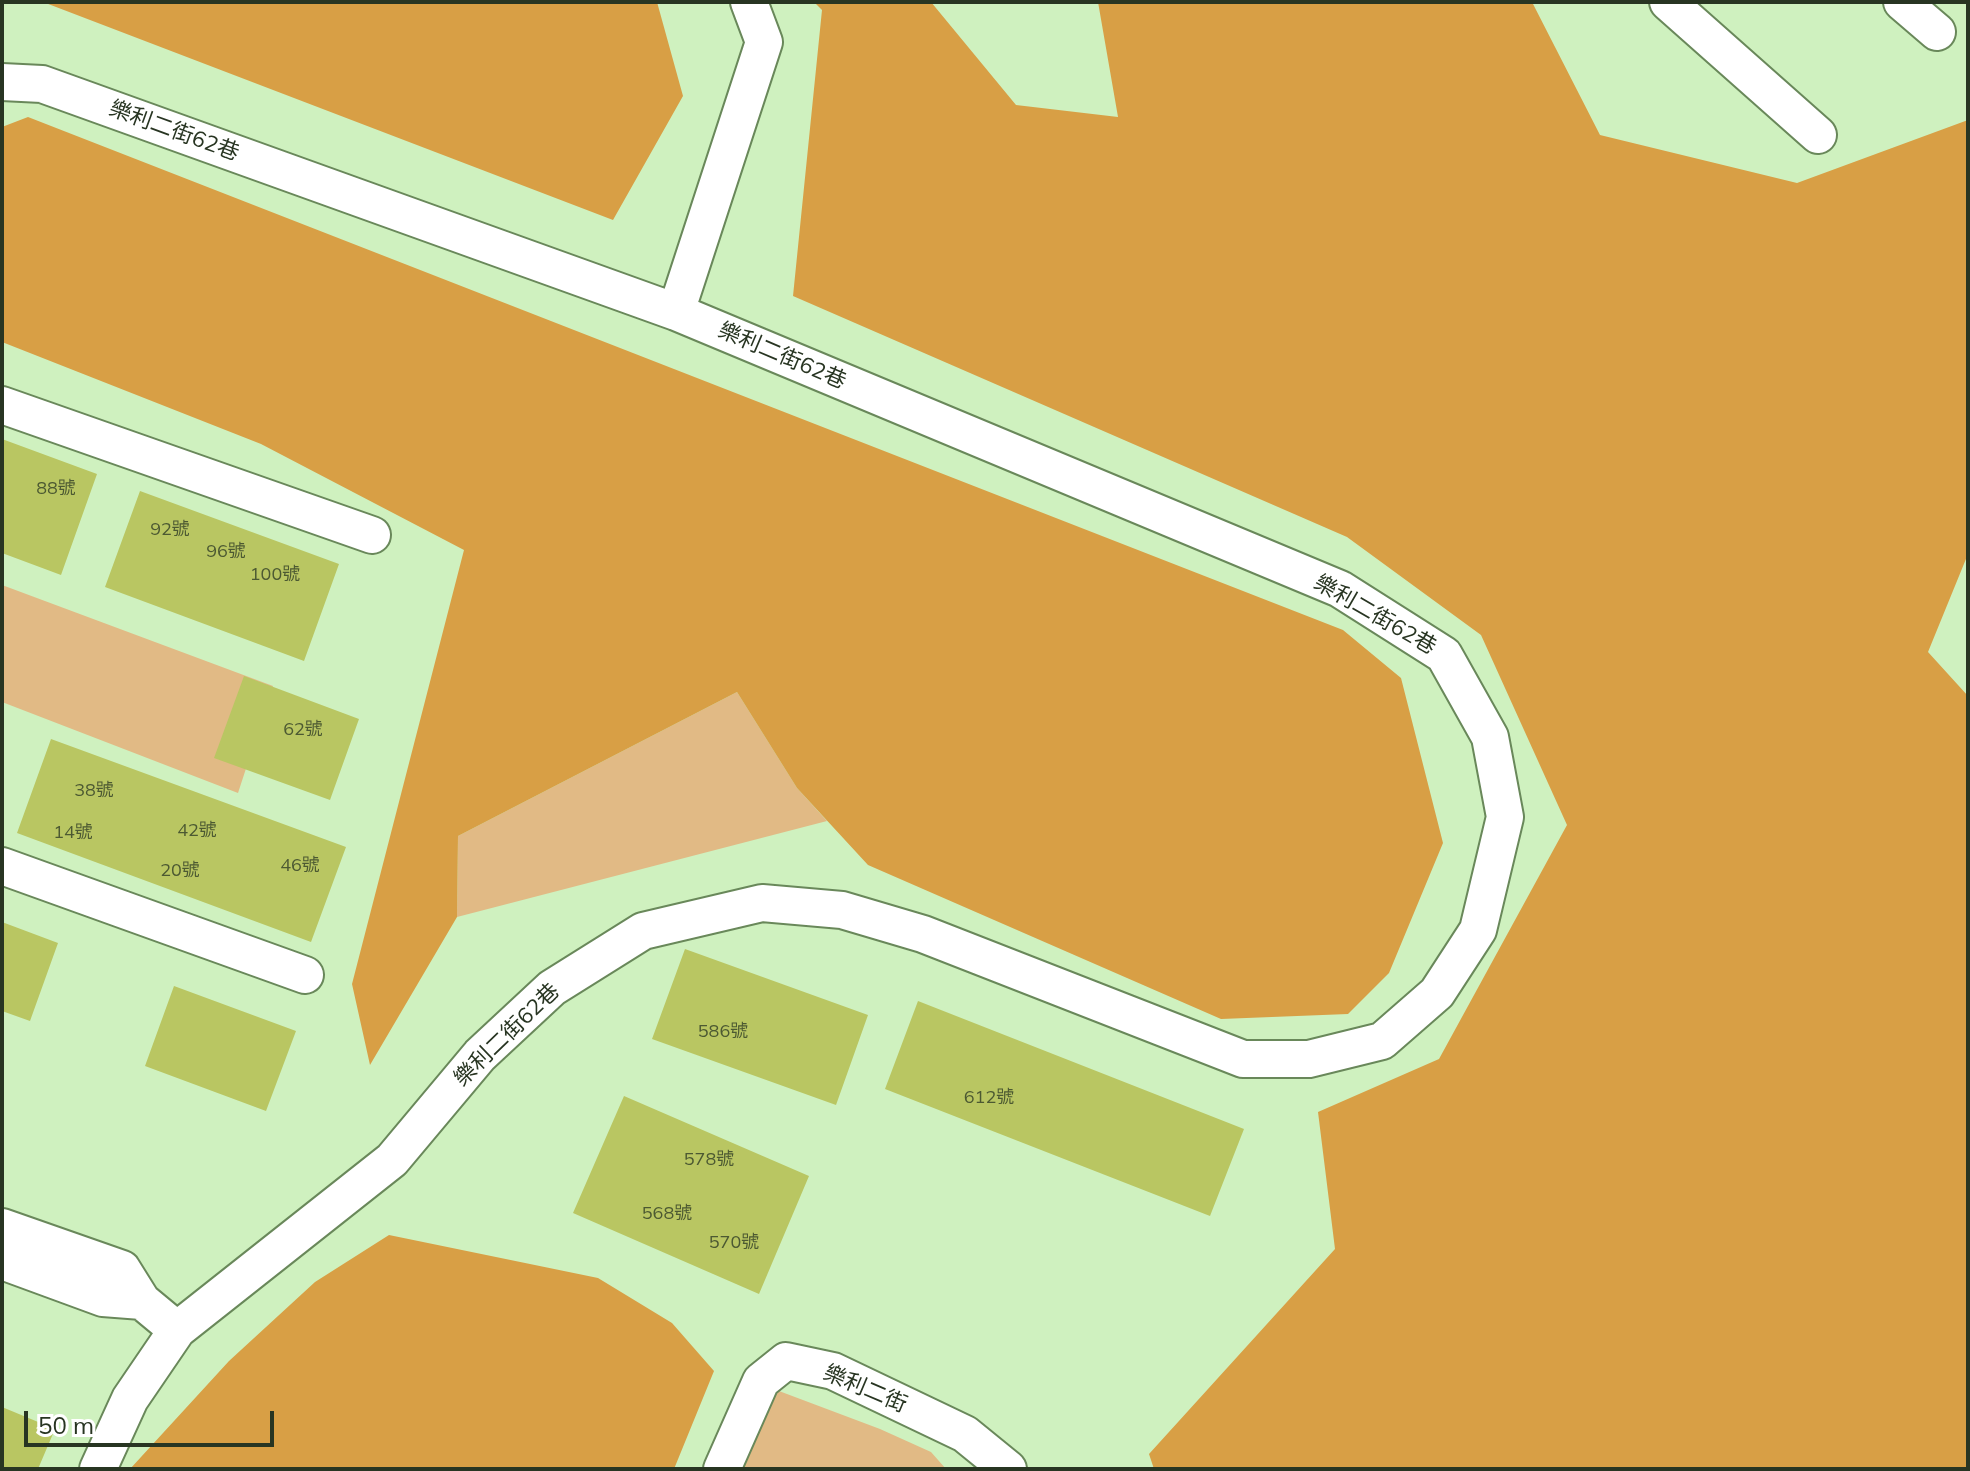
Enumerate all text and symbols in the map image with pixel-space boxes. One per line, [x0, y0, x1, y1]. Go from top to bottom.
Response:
street label: 樂利二街62巷 [105, 95, 243, 167]
street label: 樂利二街62巷 [714, 317, 850, 395]
house number: 88號 [36, 478, 76, 500]
house number: 92號 [150, 519, 190, 541]
house number: 96號 [206, 541, 246, 563]
house number: 100號 [250, 564, 300, 586]
street label: 樂利二街62巷 [1309, 569, 1441, 661]
house number: 62號 [283, 719, 323, 741]
house number: 38號 [74, 780, 114, 802]
house number: 42號 [177, 820, 217, 842]
house number: 14號 [53, 822, 93, 844]
house number: 46號 [280, 855, 320, 877]
house number: 20號 [160, 860, 200, 882]
street label: 樂利二街62巷 [449, 978, 565, 1092]
house number: 586號 [698, 1021, 748, 1043]
house number: 612號 [964, 1087, 1014, 1109]
house number: 578號 [684, 1149, 734, 1171]
house number: 568號 [642, 1203, 692, 1225]
house number: 570號 [709, 1232, 759, 1254]
street label: 樂利二街 [819, 1360, 911, 1418]
scale bar [28, 1395, 278, 1445]
text: 50 m [38, 1410, 94, 1440]

